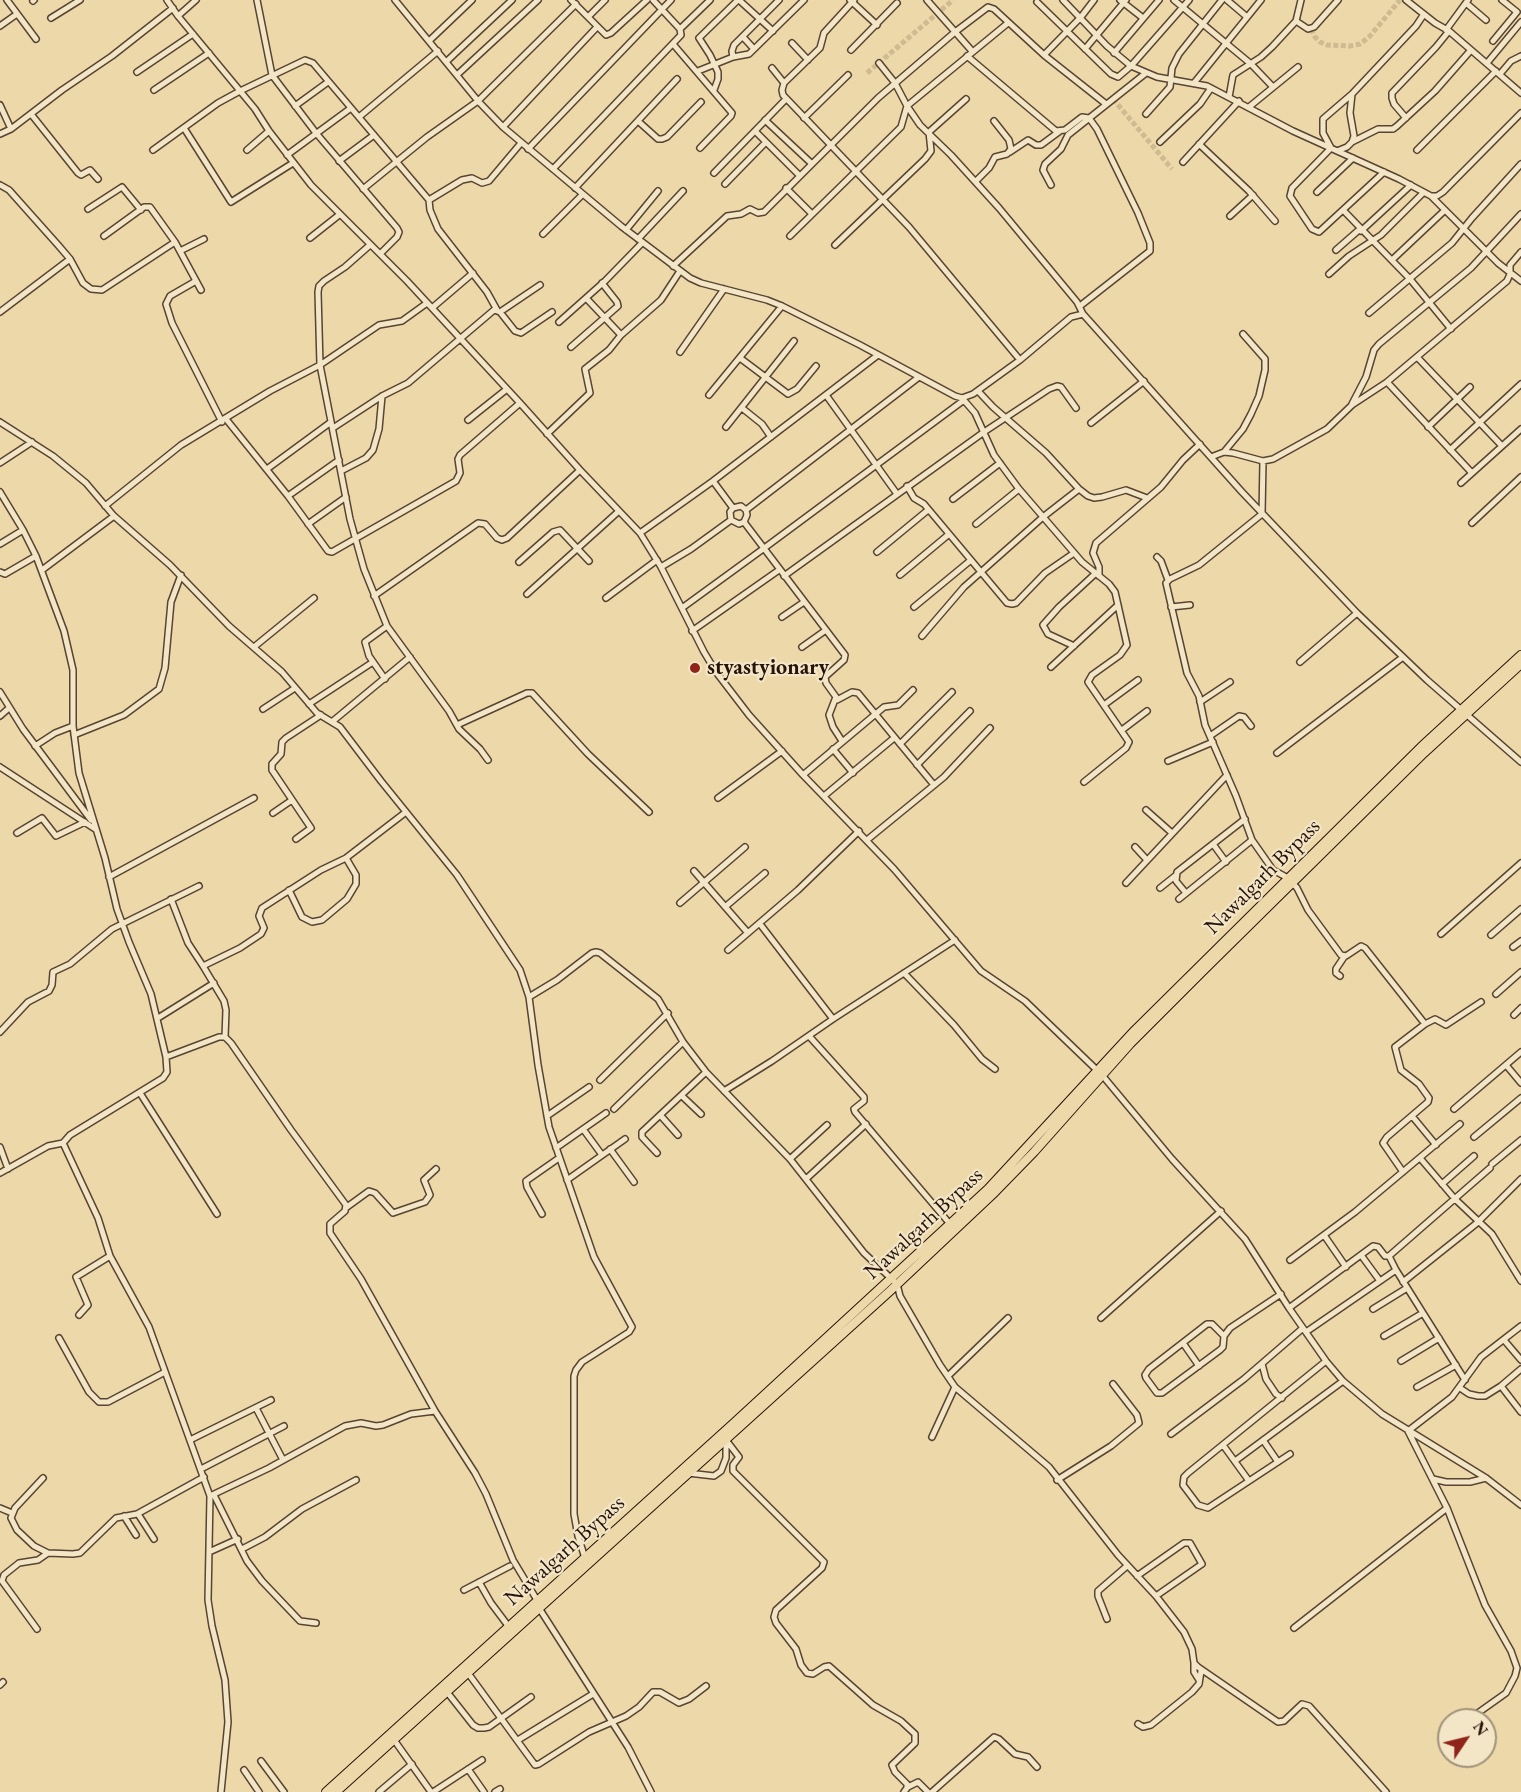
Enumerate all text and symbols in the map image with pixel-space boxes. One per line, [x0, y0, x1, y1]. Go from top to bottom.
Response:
place label: styastyionary [707, 655, 829, 681]
marker: styastyionary [688, 661, 702, 675]
street label: Nawalgarh Bypass [1200, 814, 1326, 940]
street label: Nawalgarh Bypass [859, 1162, 989, 1286]
street label: Nawalgarh Bypass [500, 1490, 630, 1612]
north arrow [1437, 1708, 1497, 1768]
text: N [1468, 1717, 1493, 1740]

